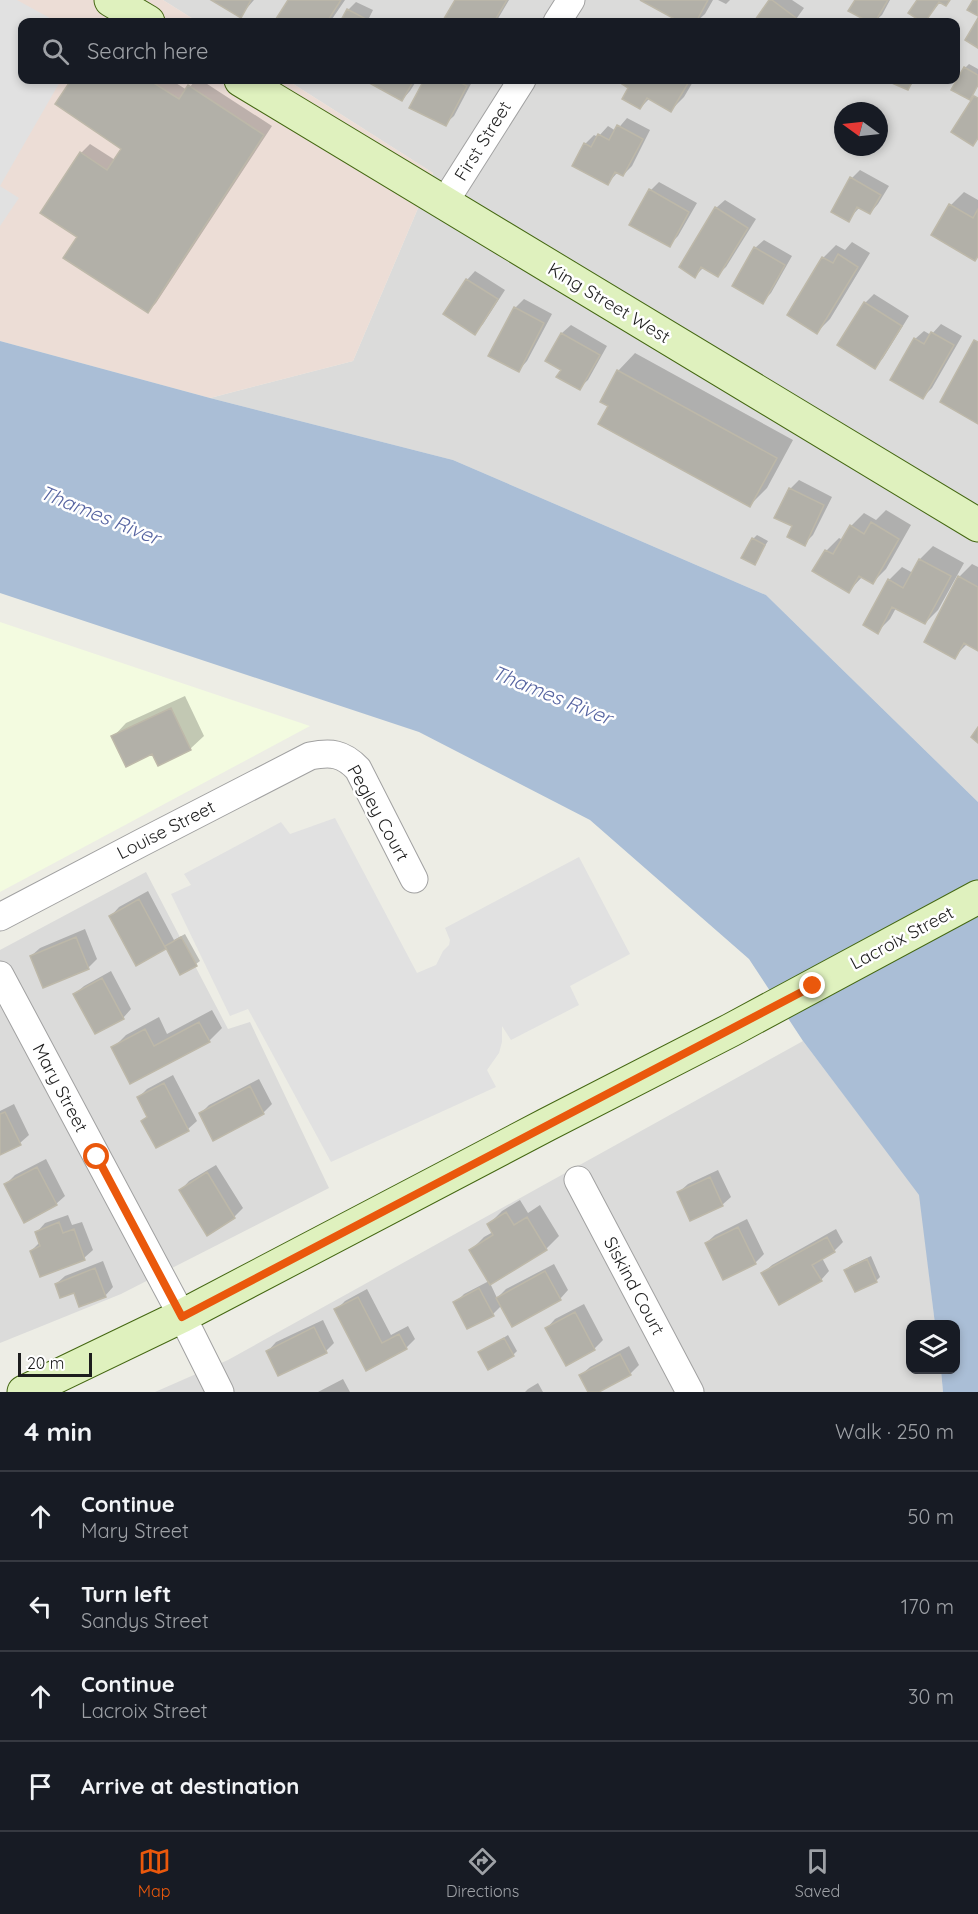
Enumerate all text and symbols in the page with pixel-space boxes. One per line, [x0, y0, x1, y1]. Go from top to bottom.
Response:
search box [18, 18, 960, 84]
icon: search [39, 35, 72, 68]
text: Search here [87, 37, 208, 65]
street label: First Street [449, 97, 516, 185]
north arrow [834, 102, 888, 156]
street label: King Street West [544, 257, 675, 348]
water label: Thames River [37, 479, 166, 551]
water label: Thames River [489, 659, 618, 731]
street label: Pegley Court [342, 760, 414, 865]
street label: Louise Street [113, 795, 219, 864]
street label: Lacroix Street [846, 901, 957, 974]
route end [799, 972, 825, 998]
street label: Mary Street [28, 1040, 93, 1136]
route start [83, 1143, 109, 1169]
street label: Siskind Court [599, 1233, 670, 1339]
map controls [906, 1320, 960, 1374]
button: layers [906, 1320, 960, 1374]
scale bar [18, 1350, 92, 1378]
text: 20 m [27, 1353, 64, 1373]
text: 4 min [24, 1415, 92, 1448]
text: Walk · 250 m [835, 1419, 954, 1444]
text: Continue [81, 1490, 175, 1518]
icon: ahead [24, 1500, 57, 1533]
text: 50 m [908, 1504, 954, 1529]
text: Mary Street [81, 1518, 189, 1543]
text: Turn left [81, 1580, 171, 1608]
icon: left [24, 1590, 57, 1623]
text: 170 m [901, 1594, 954, 1619]
text: Sandys Street [81, 1608, 209, 1633]
text: Continue [81, 1670, 175, 1698]
icon: ahead [24, 1680, 57, 1713]
text: 30 m [908, 1684, 954, 1709]
text: Lacroix Street [81, 1698, 208, 1723]
icon: arrive [24, 1770, 57, 1803]
text: Arrive at destination [81, 1772, 299, 1800]
tab: Map [138, 1845, 171, 1901]
tab: Directions [446, 1845, 519, 1901]
tab: Saved [795, 1845, 840, 1901]

